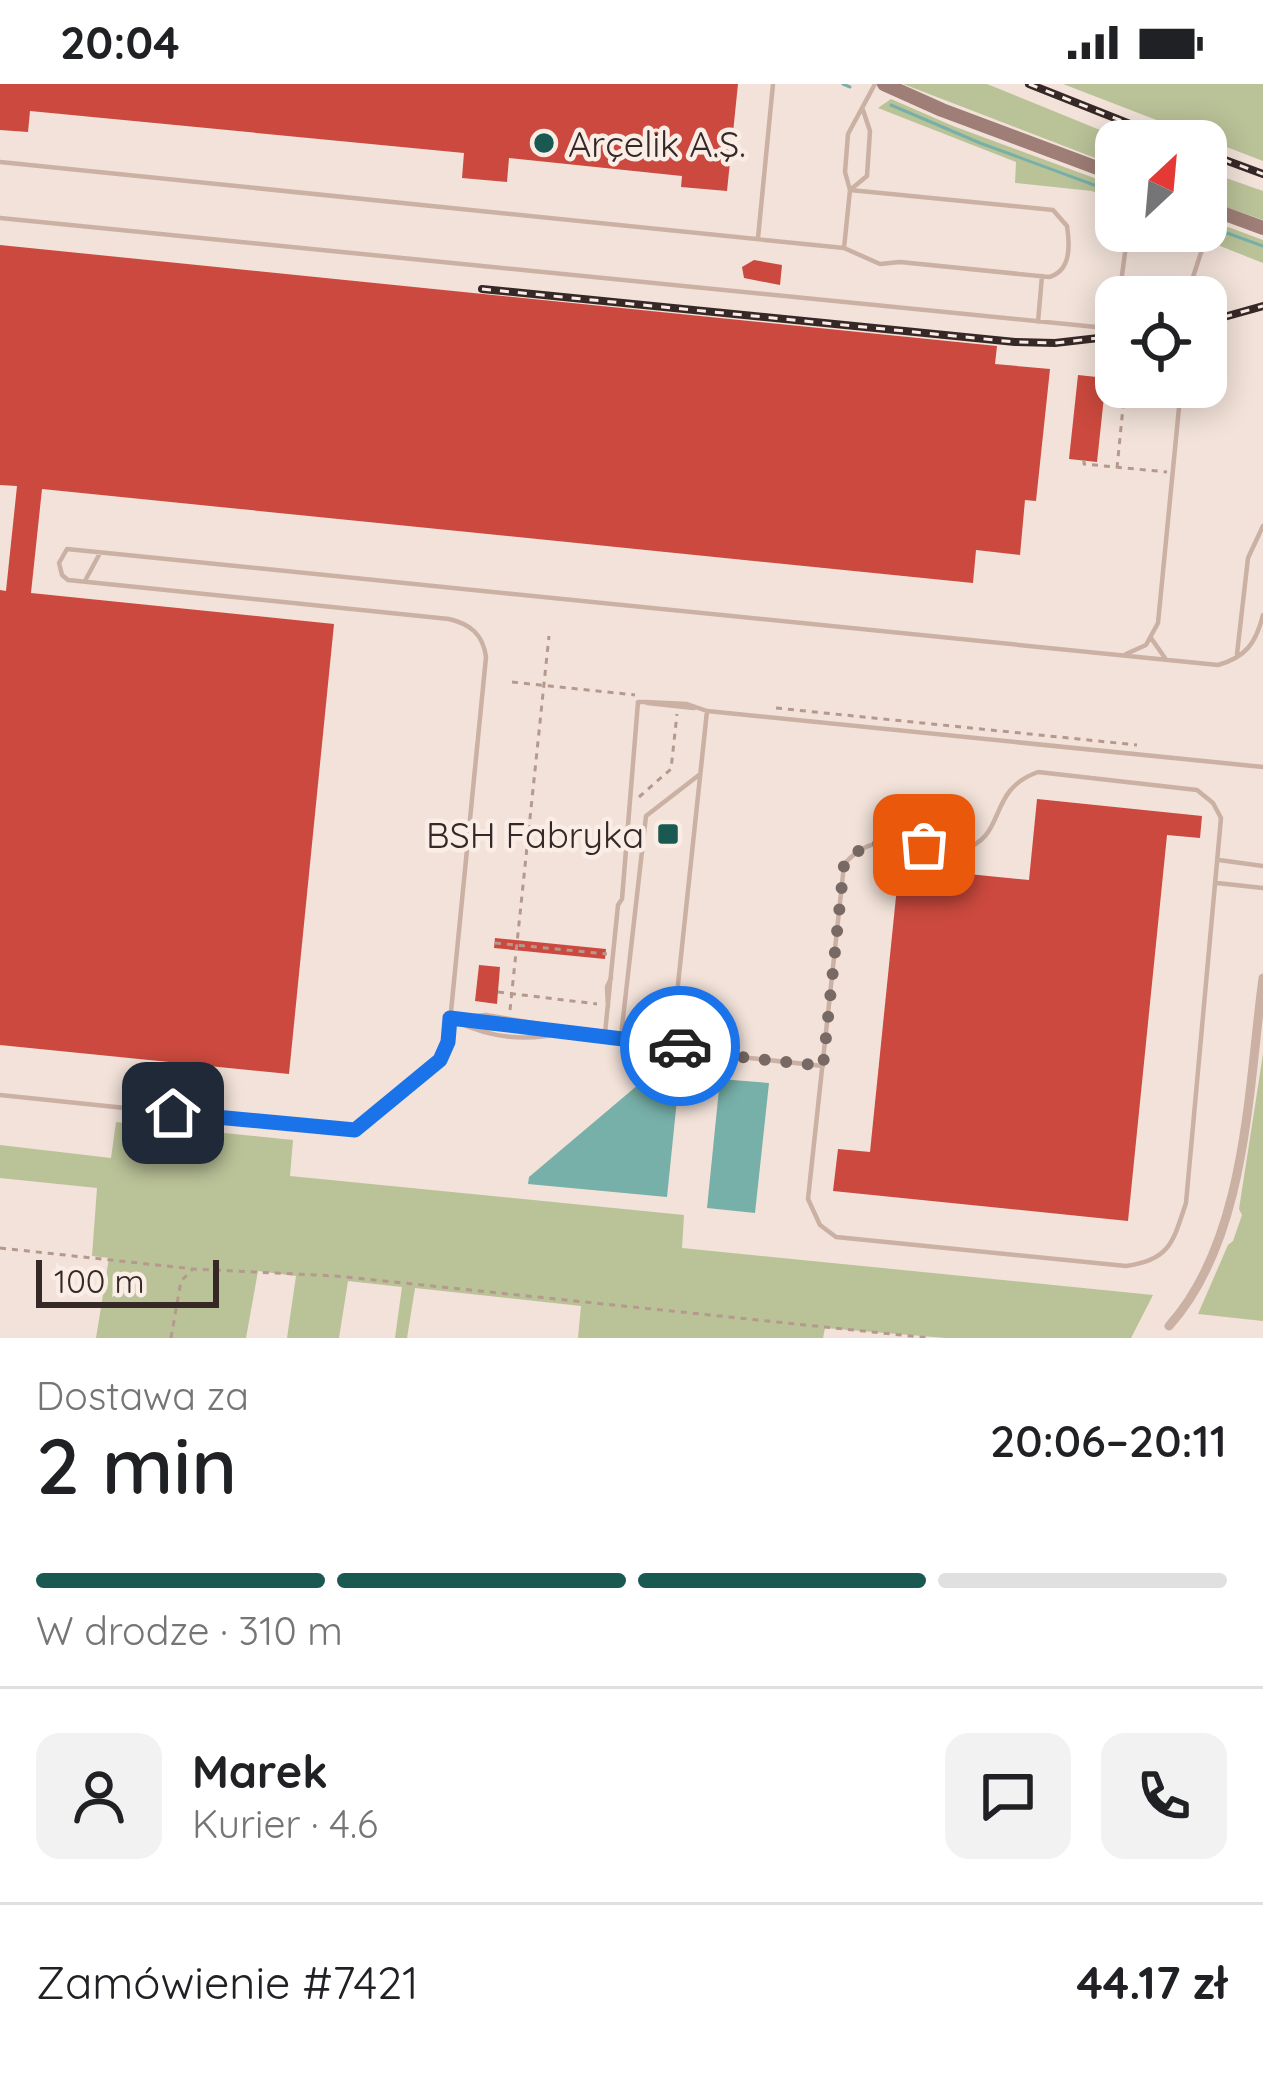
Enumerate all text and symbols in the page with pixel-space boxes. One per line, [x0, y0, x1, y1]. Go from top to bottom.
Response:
text: 20:04 [60, 14, 180, 70]
north arrow [1095, 120, 1227, 252]
map controls [1095, 120, 1227, 408]
place label: Arçelik A.Ş. [568, 121, 746, 166]
marker: Arçelik A.Ş. [531, 130, 557, 156]
button: locate [1095, 276, 1227, 408]
pin [873, 794, 975, 896]
place label: BSH Fabryka [426, 812, 644, 857]
icon: bag [891, 812, 957, 878]
marker: BSH Fabryka [655, 821, 681, 847]
courier [620, 986, 740, 1106]
icon: car [647, 1013, 713, 1079]
pin [122, 1062, 224, 1164]
icon: home [140, 1080, 206, 1146]
scale bar [36, 1254, 219, 1307]
text: 100 m [54, 1260, 145, 1301]
text: Dostawa za [36, 1371, 249, 1420]
text: 20:06–20:11 [990, 1412, 1227, 1468]
text: 2 min [36, 1416, 237, 1514]
text: W drodze · 310 m [36, 1606, 343, 1655]
button: person [36, 1733, 162, 1859]
button: chat [945, 1733, 1071, 1859]
button: phone [1101, 1733, 1227, 1859]
text: Marek [192, 1743, 328, 1799]
text: Kurier · 4.6 [192, 1799, 378, 1848]
text: Zamówienie #7421 [36, 1954, 419, 2010]
text: 44.17 zł [1076, 1954, 1227, 2010]

